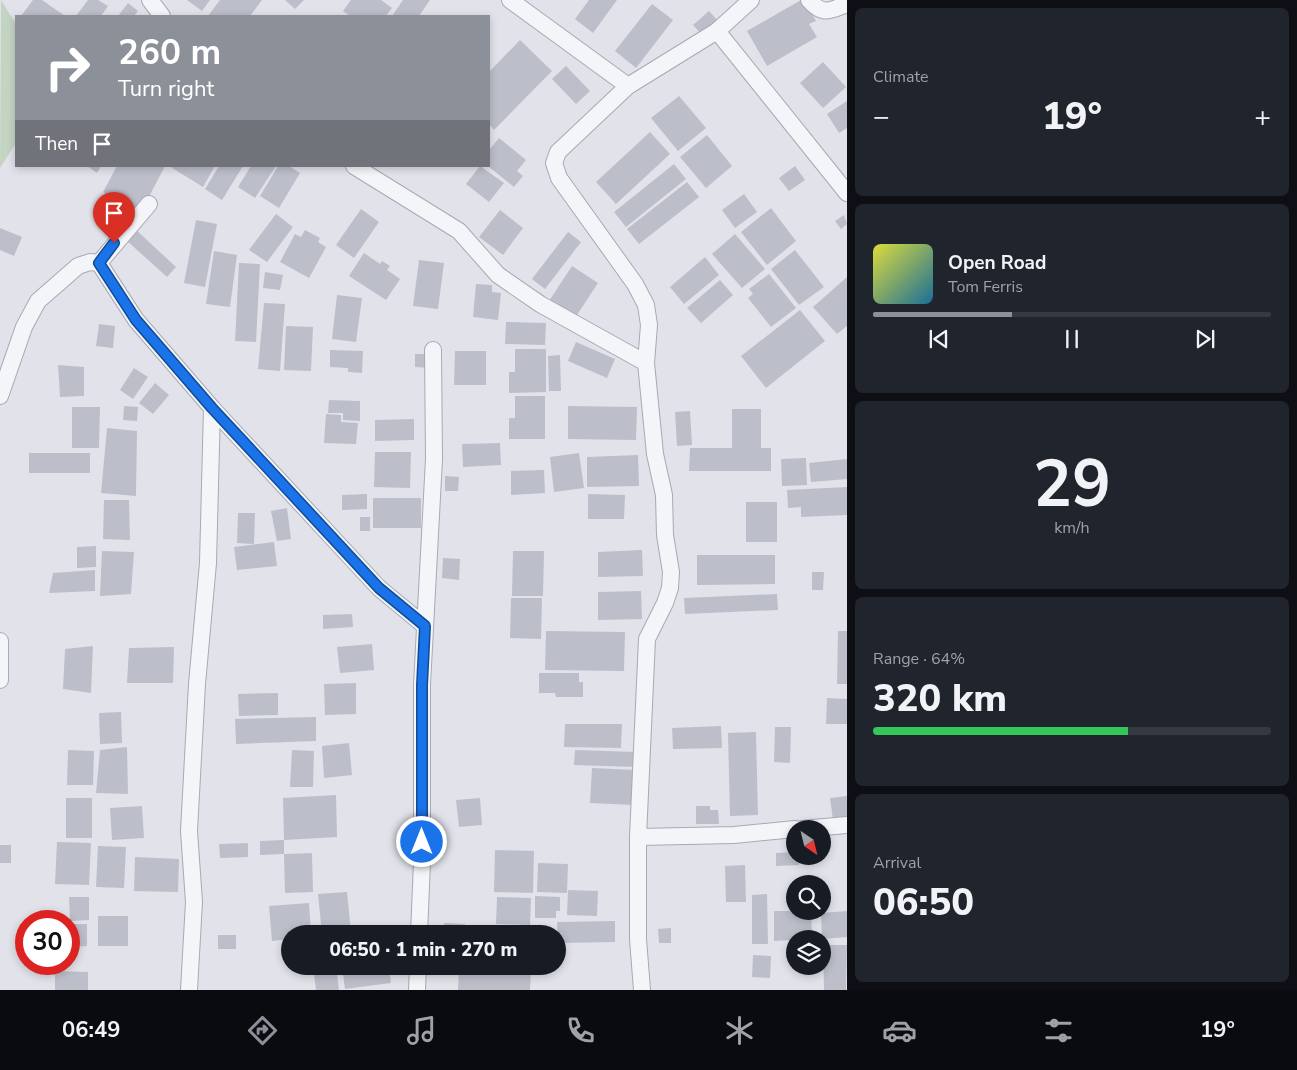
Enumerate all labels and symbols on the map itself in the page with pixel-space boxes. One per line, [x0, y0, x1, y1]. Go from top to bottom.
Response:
pin [93, 192, 135, 243]
position arrow [395, 815, 447, 867]
north arrow [786, 820, 831, 865]
speed limit sign: 30 [15, 910, 80, 975]

